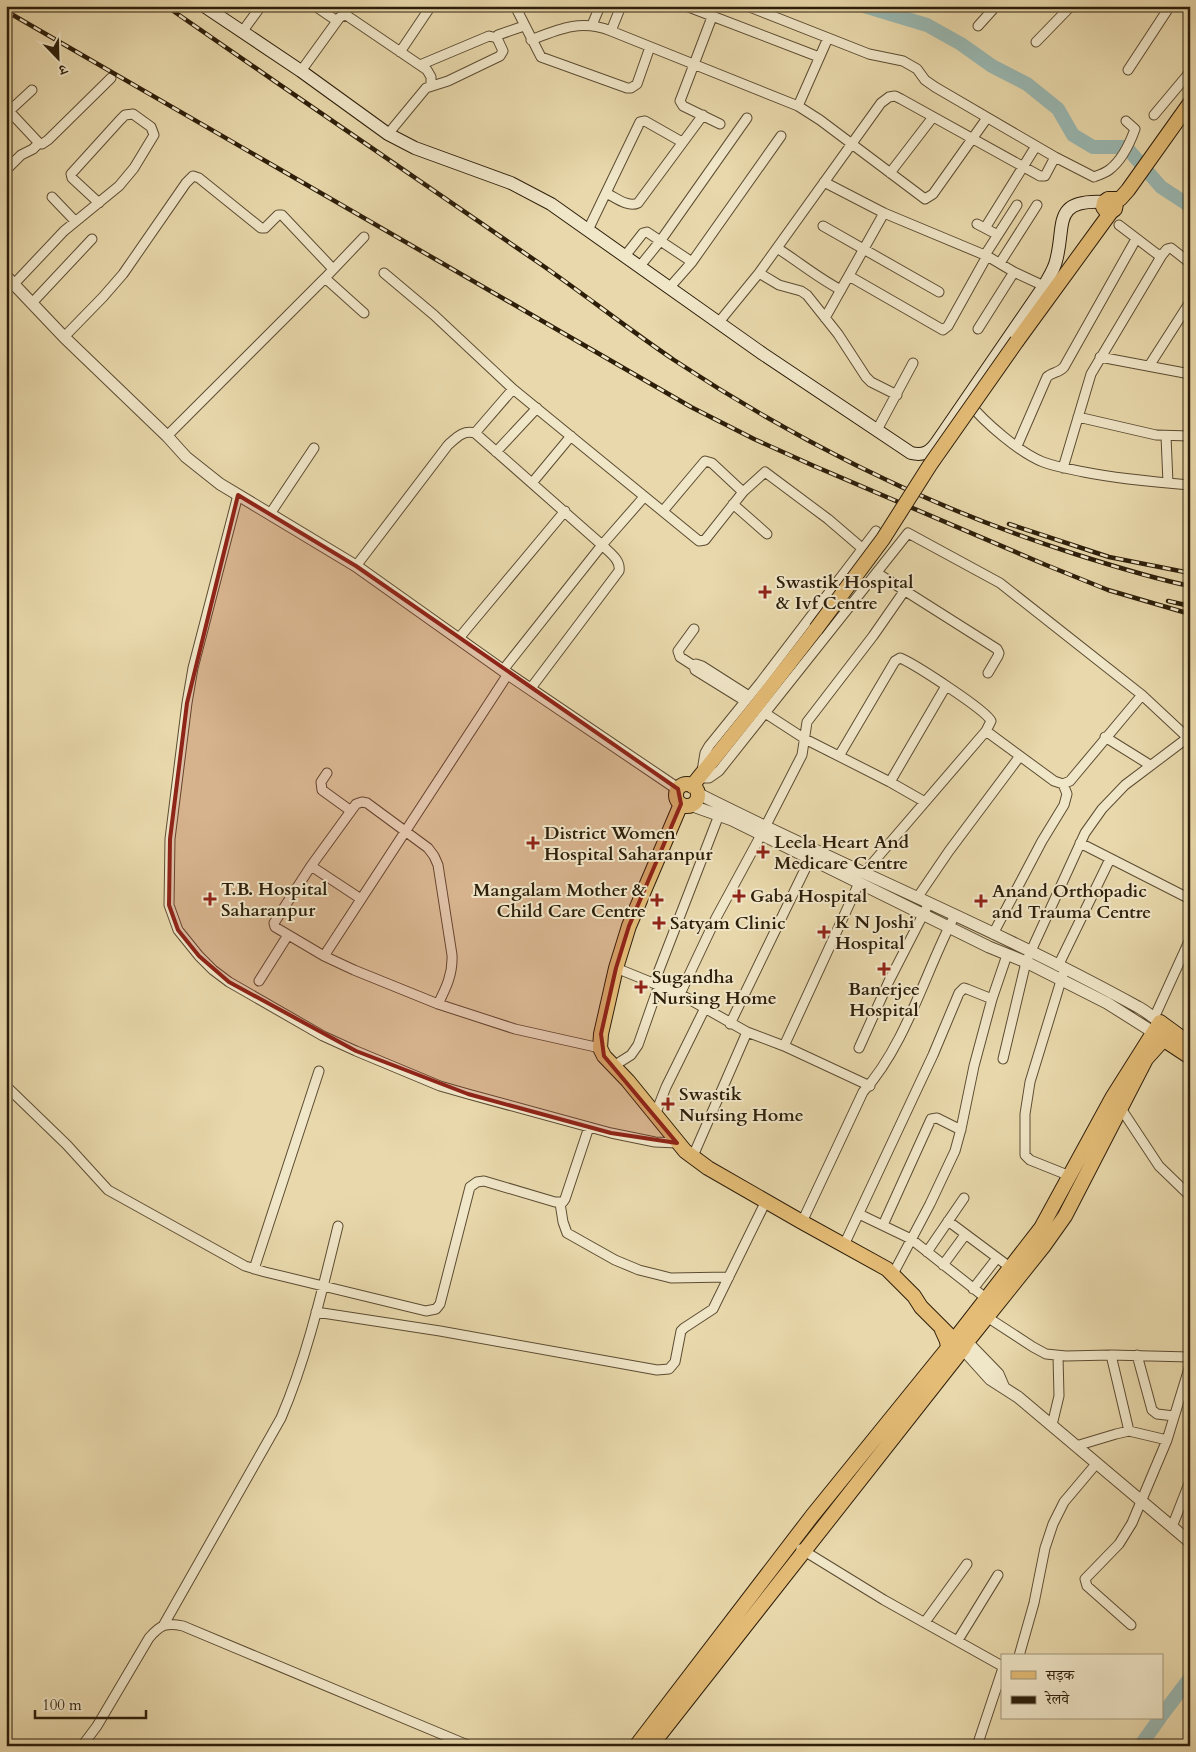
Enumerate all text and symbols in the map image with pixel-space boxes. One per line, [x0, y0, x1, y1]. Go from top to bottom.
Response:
north arrow [32, 32, 82, 82]
text: उ [55, 59, 71, 80]
place label: Swastik Hospital & Ivf Centre [776, 570, 913, 616]
marker: Swastik Hospital & Ivf Centre [758, 585, 772, 599]
place label: District Women Hospital Saharanpur [544, 821, 714, 867]
place label: Leela Heart And Medicare Centre [774, 830, 910, 876]
marker: District Women Hospital Saharanpur [526, 836, 540, 850]
marker: Leela Heart And Medicare Centre [756, 845, 770, 859]
place label: T.B. Hospital Saharanpur [221, 877, 328, 923]
place label: Mangalam Mother & Child Care Centre [473, 878, 646, 924]
place label: Anand Orthopadic and Trauma Centre [992, 879, 1151, 925]
place label: Gaba Hospital [750, 884, 867, 909]
marker: Gaba Hospital [732, 889, 746, 903]
marker: T.B. Hospital Saharanpur [203, 892, 217, 906]
marker: Mangalam Mother & Child Care Centre [650, 893, 664, 907]
marker: Anand Orthopadic and Trauma Centre [974, 894, 988, 908]
place label: K N Joshi Hospital [835, 910, 915, 956]
place label: Satyam Clinic [670, 911, 786, 936]
marker: Satyam Clinic [652, 916, 666, 930]
marker: K N Joshi Hospital [817, 925, 831, 939]
marker: Banerjee Hospital [877, 962, 891, 976]
place label: Sugandha Nursing Home [652, 965, 777, 1011]
place label: Banerjee Hospital [848, 977, 920, 1023]
marker: Sugandha Nursing Home [634, 980, 648, 994]
place label: Swastik Nursing Home [679, 1082, 804, 1128]
marker: Swastik Nursing Home [661, 1097, 675, 1111]
legend [1001, 1654, 1164, 1720]
text: सड़क [1045, 1665, 1075, 1685]
scale bar [35, 1687, 146, 1719]
text: रेलवे [1044, 1689, 1070, 1709]
text: 100 m [42, 1695, 82, 1715]

